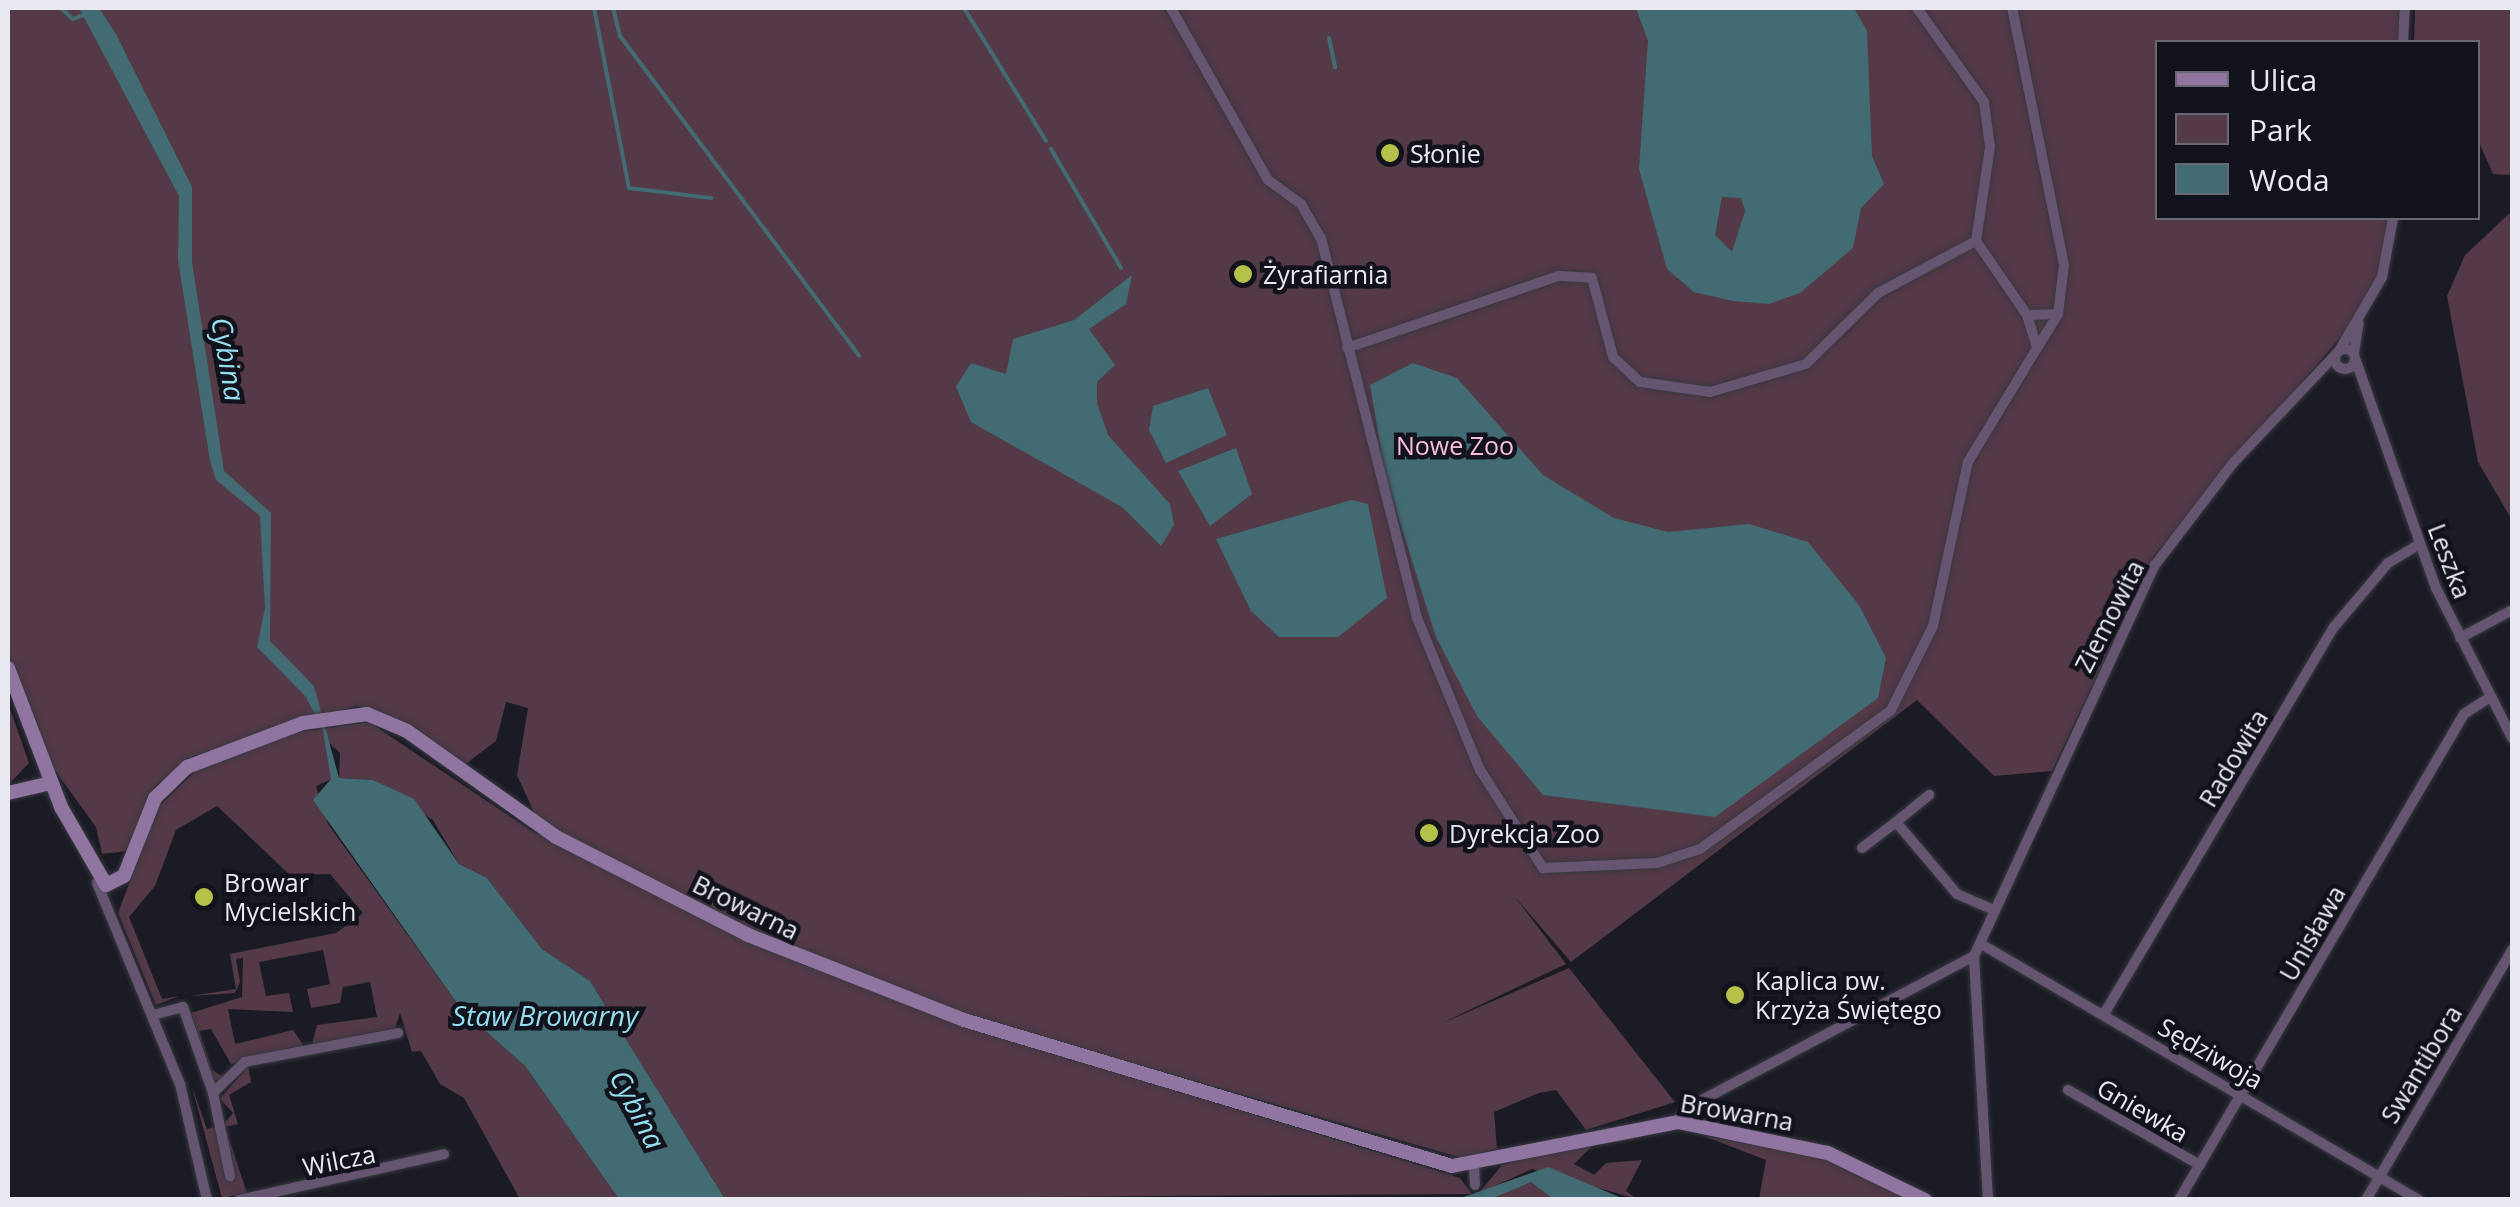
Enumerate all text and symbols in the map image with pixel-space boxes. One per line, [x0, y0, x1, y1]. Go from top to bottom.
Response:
legend [2155, 40, 2480, 220]
text: Ulica [2249, 59, 2317, 100]
text: Park [2249, 109, 2312, 150]
place label: Słonie [1410, 138, 1481, 168]
marker: Słonie [1379, 142, 1401, 164]
text: Woda [2249, 159, 2330, 200]
place label: Żyrafiarnia [1263, 259, 1388, 289]
marker: Żyrafiarnia [1232, 263, 1254, 285]
water label: Cybina [205, 314, 253, 404]
park label: Nowe Zoo [1396, 430, 1514, 460]
street label: Leszka [2422, 519, 2478, 603]
street label: Ziemowita [2068, 555, 2150, 677]
street label: Radowita [2192, 704, 2274, 812]
place label: Dyrekcja Zoo [1449, 818, 1600, 848]
marker: Dyrekcja Zoo [1418, 822, 1440, 844]
place label: Browar Mycielskich [224, 868, 356, 927]
street label: Browarna [688, 869, 804, 945]
street label: Unisława [2273, 880, 2351, 986]
marker: Browar Mycielskich [193, 886, 215, 908]
place label: Kaplica pw. Krzyża Świętego [1755, 966, 1942, 1025]
marker: Kaplica pw. Krzyża Świętego [1724, 984, 1746, 1006]
water label: Staw Browarny [452, 998, 638, 1032]
street label: Swantibora [2374, 1000, 2468, 1128]
street label: Sędziwoja [2153, 1011, 2269, 1095]
water label: Cybina [603, 1064, 673, 1154]
street label: Gniewka [2092, 1072, 2194, 1148]
street label: Browarna [1678, 1087, 1796, 1137]
street label: Wilcza [300, 1138, 378, 1182]

